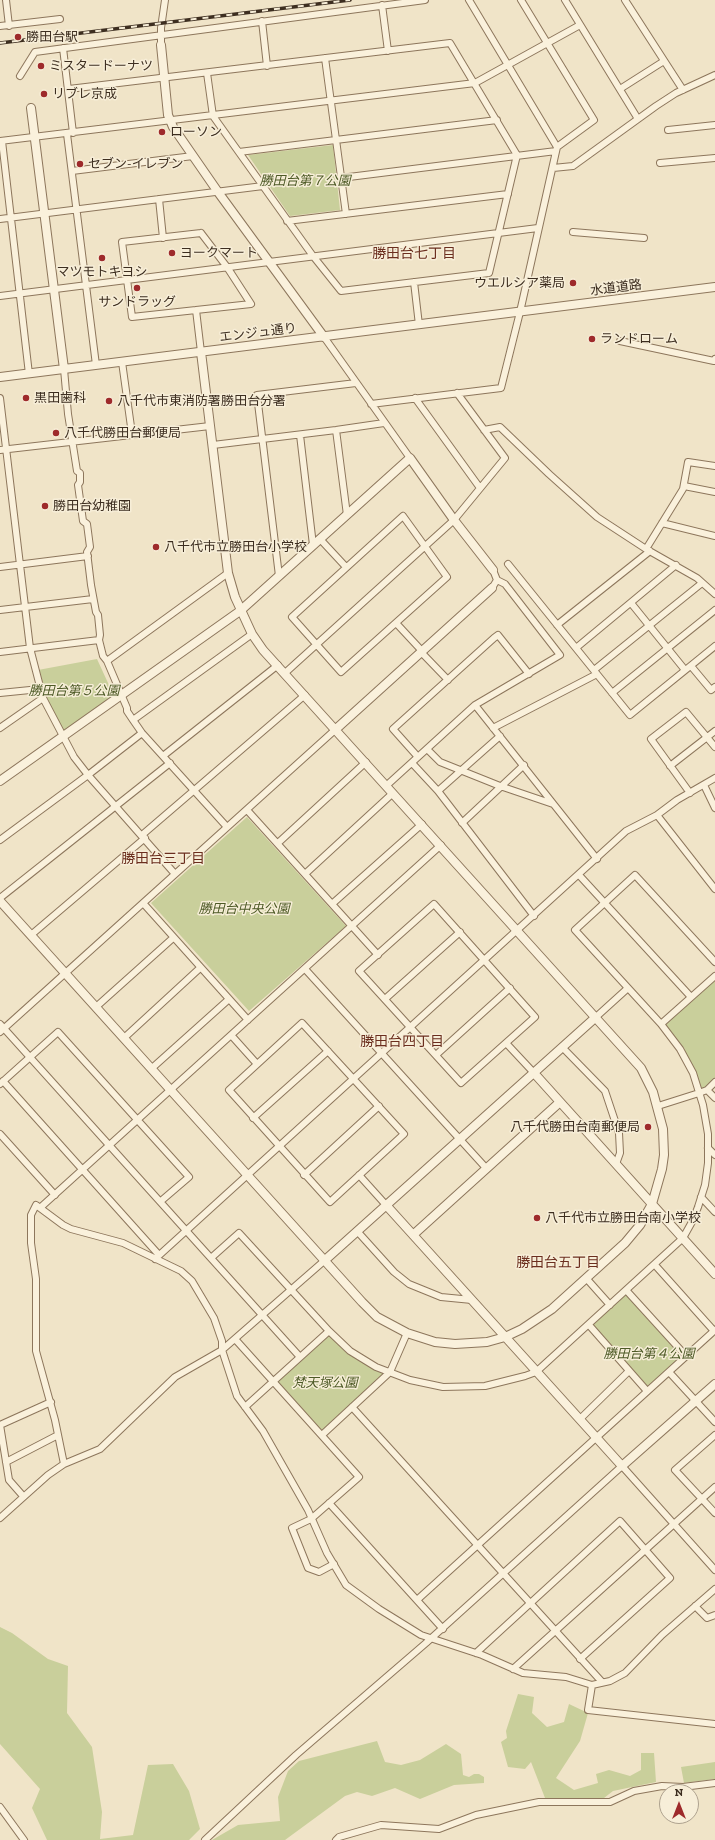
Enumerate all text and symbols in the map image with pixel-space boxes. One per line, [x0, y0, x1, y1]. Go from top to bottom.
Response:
place label: 勝田台駅 [26, 29, 78, 45]
marker: 勝田台駅 [13, 32, 23, 42]
place label: ミスタードーナツ [49, 58, 153, 74]
marker: ミスタードーナツ [36, 61, 46, 71]
place label: リブレ京成 [52, 86, 117, 102]
marker: リブレ京成 [39, 89, 49, 99]
place label: ローソン [170, 124, 222, 140]
marker: ローソン [157, 127, 167, 137]
place label: セブン-イレブン [88, 156, 184, 172]
marker: セブン-イレブン [75, 159, 85, 169]
park label: 勝田台第７公園 [260, 173, 350, 189]
place label: ヨークマート [180, 245, 258, 261]
district label: 勝田台七丁目 [372, 246, 456, 262]
marker: ヨークマート [167, 248, 177, 258]
marker: マツモトキヨシ [97, 253, 107, 263]
place label: マツモトキヨシ [57, 264, 147, 280]
place label: ウエルシア薬局 [474, 275, 565, 291]
street label: 水道道路 [589, 277, 643, 299]
marker: ウエルシア薬局 [568, 278, 578, 288]
marker: サンドラッグ [132, 283, 142, 293]
place label: サンドラッグ [98, 294, 176, 310]
street label: エンジュ通り [218, 321, 298, 345]
place label: ランドローム [600, 331, 678, 347]
marker: ランドローム [587, 334, 597, 344]
place label: 黒田歯科 [34, 390, 86, 406]
marker: 黒田歯科 [21, 393, 31, 403]
place label: 八千代市東消防署勝田台分署 [117, 393, 286, 409]
marker: 八千代市東消防署勝田台分署 [104, 396, 114, 406]
place label: 八千代勝田台郵便局 [64, 425, 181, 441]
marker: 八千代勝田台郵便局 [51, 428, 61, 438]
place label: 勝田台幼稚園 [53, 498, 131, 514]
marker: 勝田台幼稚園 [40, 501, 50, 511]
place label: 八千代市立勝田台小学校 [164, 539, 307, 555]
marker: 八千代市立勝田台小学校 [151, 542, 161, 552]
park label: 勝田台第５公園 [29, 683, 119, 699]
district label: 勝田台三丁目 [121, 851, 205, 867]
park label: 勝田台中央公園 [199, 901, 289, 917]
district label: 勝田台四丁目 [360, 1034, 444, 1050]
place label: 八千代勝田台南郵便局 [510, 1119, 640, 1135]
marker: 八千代勝田台南郵便局 [643, 1122, 653, 1132]
place label: 八千代市立勝田台南小学校 [545, 1210, 701, 1226]
marker: 八千代市立勝田台南小学校 [532, 1213, 542, 1223]
district label: 勝田台五丁目 [516, 1255, 600, 1271]
park label: 勝田台第４公園 [604, 1346, 694, 1362]
park label: 梵天塚公園 [293, 1375, 357, 1391]
north arrow [659, 1784, 699, 1824]
text: N [675, 1786, 683, 1799]

